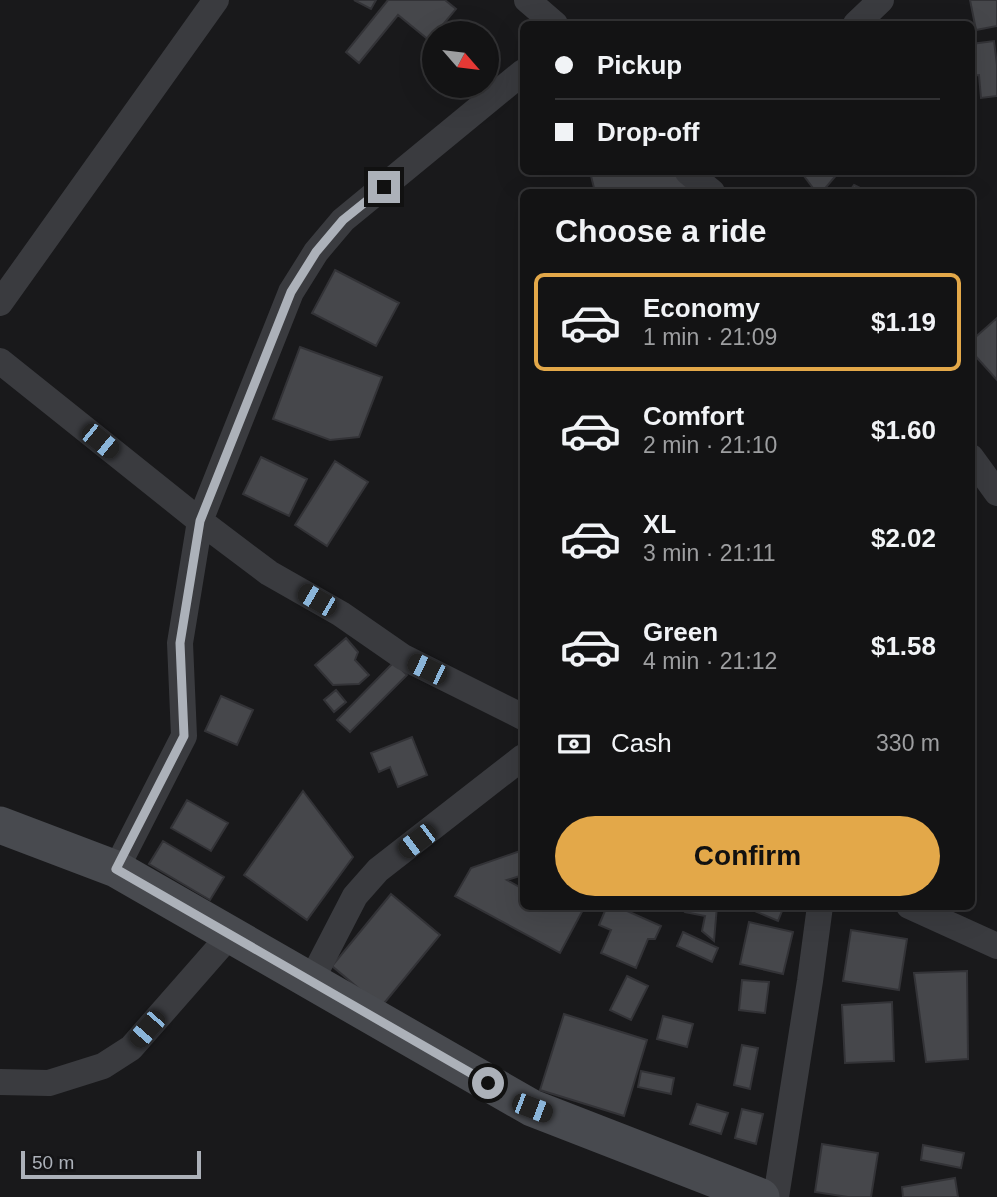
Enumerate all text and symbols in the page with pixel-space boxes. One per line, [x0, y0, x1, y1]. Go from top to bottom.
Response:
north arrow [422, 21, 499, 98]
map controls [422, 21, 499, 98]
text: Pickup [597, 50, 682, 80]
text: Drop-off [597, 117, 700, 147]
route end [368, 171, 400, 203]
text: Choose a ride [555, 213, 767, 249]
icon: car [559, 291, 622, 354]
text: Economy [643, 293, 760, 323]
text: $1.19 [871, 307, 936, 337]
text: 1 min · 21:09 [643, 324, 777, 350]
icon: car [559, 399, 622, 462]
text: Comfort [643, 401, 744, 431]
text: $1.60 [871, 415, 936, 445]
car [78, 420, 123, 462]
text: 2 min · 21:10 [643, 432, 777, 458]
icon: car [559, 507, 622, 570]
text: XL [643, 509, 676, 539]
text: $2.02 [871, 523, 936, 553]
text: 3 min · 21:11 [643, 540, 776, 566]
car [294, 580, 341, 620]
icon: car [559, 615, 622, 678]
text: Green [643, 617, 718, 647]
text: $1.58 [871, 631, 936, 661]
text: 4 min · 21:12 [643, 648, 777, 674]
car [404, 650, 451, 688]
icon: cash [555, 725, 593, 763]
text: Cash [611, 728, 672, 758]
text: 330 m [876, 730, 940, 756]
button: Confirm [555, 816, 940, 896]
car [394, 820, 441, 862]
car [126, 1006, 169, 1052]
route start [472, 1067, 504, 1099]
car [509, 1091, 556, 1125]
scale bar [21, 1148, 201, 1180]
text: 50 m [32, 1152, 74, 1173]

